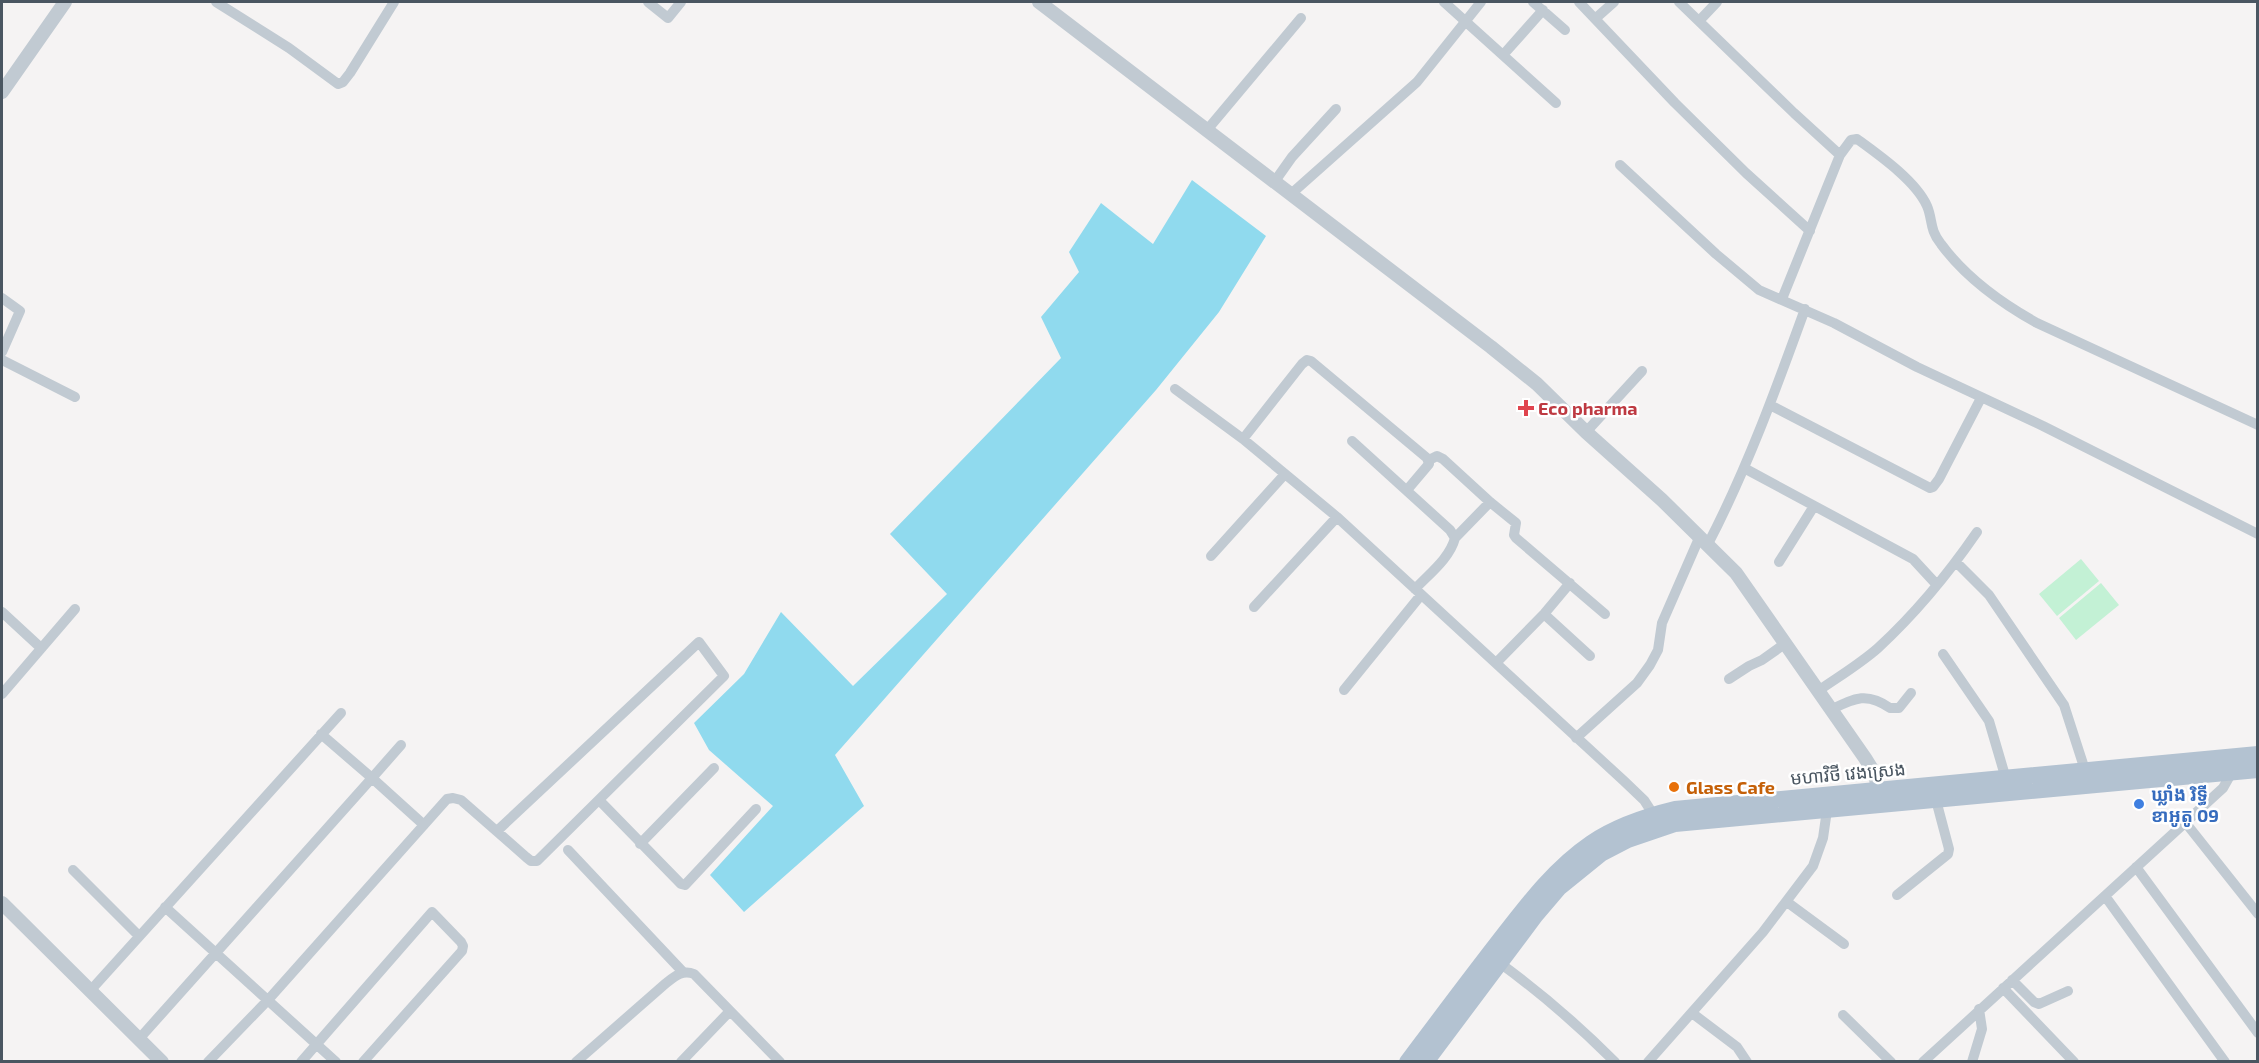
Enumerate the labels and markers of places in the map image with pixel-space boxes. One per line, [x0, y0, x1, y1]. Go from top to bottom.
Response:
place label: Eco pharma [1538, 397, 1638, 419]
marker: Eco pharma [1519, 401, 1533, 415]
place label: Glass Cafe [1686, 776, 1775, 798]
marker: Glass Cafe [1667, 780, 1681, 794]
place label: ឃ្លាំង រិទ្ធី ខាអូតូ 09 [2151, 783, 2219, 827]
marker: ឃ្លាំង រិទ្ធី ខាអូតូ 09 [2132, 797, 2146, 811]

